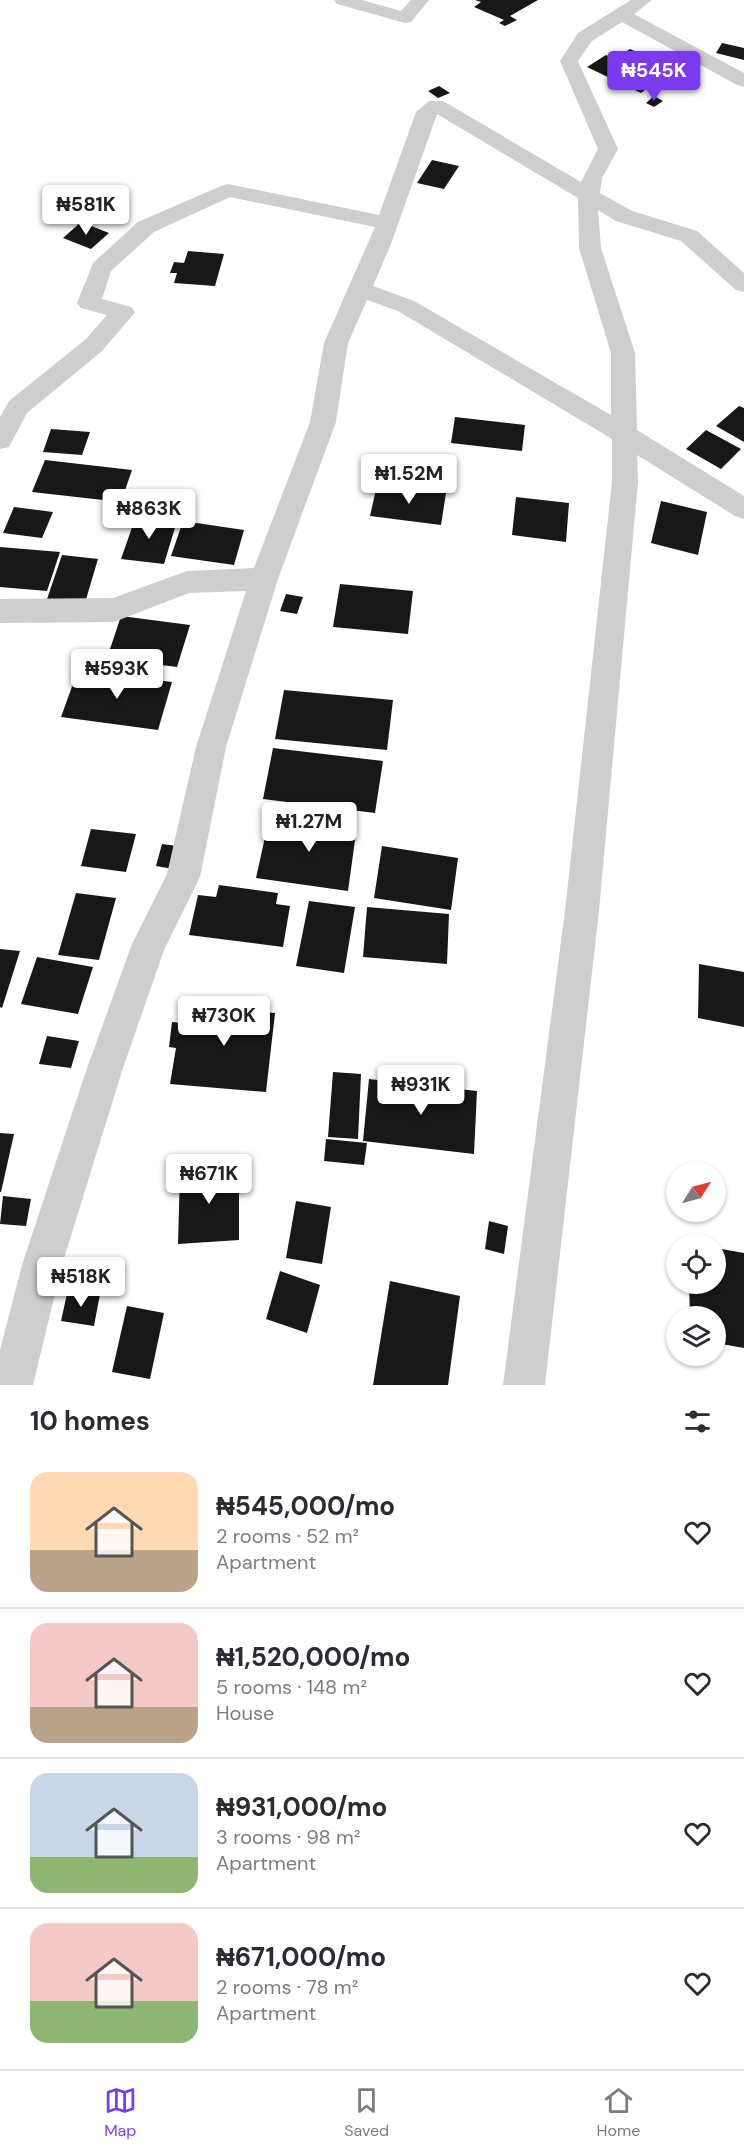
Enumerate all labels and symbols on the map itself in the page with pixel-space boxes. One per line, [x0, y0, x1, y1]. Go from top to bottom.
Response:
pin: ₦545K [612, 51, 696, 102]
pin: ₦581K [44, 185, 128, 236]
pin: ₦1.52M [360, 454, 458, 505]
pin: ₦863K [107, 489, 191, 540]
pin: ₦593K [75, 649, 159, 700]
pin: ₦1.27M [260, 802, 358, 853]
pin: ₦730K [182, 996, 266, 1047]
pin: ₦931K [379, 1065, 463, 1116]
pin: ₦671K [167, 1154, 251, 1205]
north arrow [666, 1162, 726, 1222]
pin: ₦518K [39, 1257, 123, 1308]

